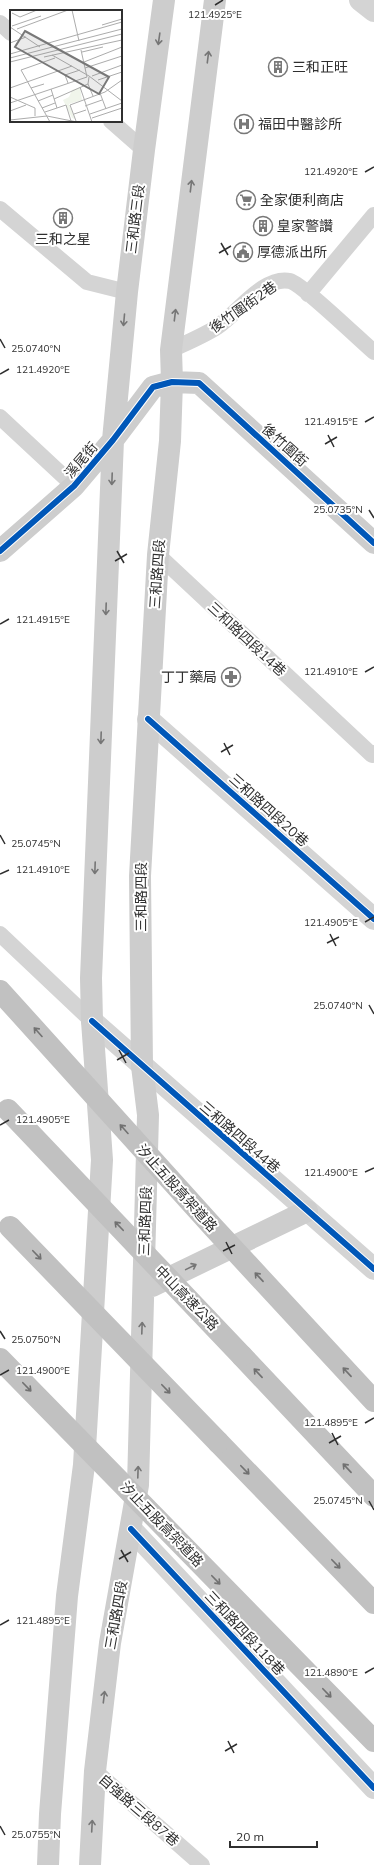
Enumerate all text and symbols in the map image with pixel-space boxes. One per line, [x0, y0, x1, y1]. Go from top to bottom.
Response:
text: 121.4925°E [188, 8, 242, 21]
inset map [10, 10, 122, 122]
one-way arrow [155, 32, 163, 45]
one-way arrow [204, 51, 211, 64]
building icon: 三和正旺 [267, 56, 289, 78]
place label: 三和正旺 [292, 58, 348, 76]
hospital icon: 福田中醫診所 [233, 113, 255, 135]
place label: 福田中醫診所 [258, 115, 342, 133]
text: 121.4920°E [304, 165, 358, 178]
one-way arrow [188, 180, 195, 193]
street label: 三和路三段 [122, 183, 148, 255]
supermarket icon: 全家便利商店 [235, 189, 257, 211]
place label: 全家便利商店 [260, 191, 344, 209]
building icon: 三和之星 [52, 207, 74, 229]
building icon: 皇家警讚 [252, 215, 274, 237]
place label: 皇家警讚 [277, 217, 333, 235]
place label: 三和之星 [35, 230, 91, 248]
public building icon: 厚德派出所 [232, 241, 254, 263]
place label: 厚德派出所 [257, 243, 327, 261]
street label: 後竹圍街2巷 [206, 277, 280, 337]
one-way arrow [171, 309, 179, 322]
one-way arrow [120, 314, 128, 327]
text: 25.0740°N [11, 342, 61, 355]
text: 121.4920°E [16, 363, 70, 376]
text: 121.4915°E [304, 415, 358, 428]
street label: 後竹圍街 [258, 420, 312, 470]
street label: 溪尾街 [60, 438, 102, 482]
one-way arrow [108, 472, 115, 485]
text: 25.0735°N [313, 503, 363, 516]
street label: 三和路四段 [146, 538, 168, 610]
street label: 三和路四段14巷 [204, 598, 290, 680]
one-way arrow [102, 602, 110, 615]
text: 121.4915°E [16, 613, 70, 626]
text: 121.4910°E [304, 665, 358, 678]
pharmacy icon: 丁丁藥局 [220, 666, 242, 688]
place label: 丁丁藥局 [161, 668, 217, 686]
one-way arrow [97, 731, 104, 744]
street label: 三和路四段20巷 [226, 770, 312, 850]
text: 25.0745°N [11, 837, 61, 850]
one-way arrow [91, 861, 99, 874]
street label: 三和路四段 [132, 862, 150, 932]
text: 121.4910°E [16, 863, 70, 876]
text: 121.4905°E [304, 916, 358, 929]
text: 25.0740°N [313, 999, 363, 1012]
one-way arrow [33, 1027, 42, 1038]
street label: 三和路四段44巷 [196, 1097, 284, 1177]
text: 121.4905°E [16, 1113, 70, 1126]
one-way arrow [120, 1124, 129, 1134]
street label: 汐止五股高架道路 [133, 1140, 221, 1236]
text: 121.4900°E [304, 1166, 358, 1179]
street label: 三和路四段 [135, 1186, 155, 1256]
one-way arrow [114, 1221, 124, 1231]
one-way arrow [32, 1250, 42, 1260]
street label: 中山高速公路 [151, 1262, 223, 1334]
one-way arrow [185, 1263, 197, 1270]
one-way arrow [254, 1272, 264, 1282]
one-way arrow [139, 1322, 146, 1335]
text: 25.0750°N [11, 1333, 61, 1346]
text: 121.4900°E [16, 1364, 70, 1377]
one-way arrow [343, 1367, 352, 1377]
one-way arrow [253, 1368, 263, 1378]
one-way arrow [22, 1382, 32, 1392]
one-way arrow [161, 1384, 171, 1394]
text: 121.4895°E [304, 1416, 358, 1429]
one-way arrow [343, 1463, 352, 1473]
one-way arrow [240, 1465, 250, 1475]
one-way arrow [135, 1466, 142, 1479]
street label: 汐止五股高架道路 [117, 1477, 207, 1571]
text: 25.0745°N [313, 1494, 363, 1507]
one-way arrow [331, 1559, 340, 1569]
one-way arrow [211, 1575, 221, 1585]
street label: 三和路四段 [101, 1579, 131, 1651]
street label: 三和路四段118巷 [201, 1587, 289, 1679]
text: 121.4895°E [16, 1614, 70, 1627]
text: 121.4890°E [304, 1666, 358, 1679]
one-way arrow [322, 1688, 332, 1698]
one-way arrow [100, 1691, 107, 1704]
street label: 自強路三段87巷 [95, 1770, 183, 1850]
one-way arrow [88, 1820, 96, 1833]
scale bar [230, 1823, 317, 1849]
text: 25.0755°N [11, 1828, 61, 1841]
text: 20 m [236, 1829, 264, 1844]

